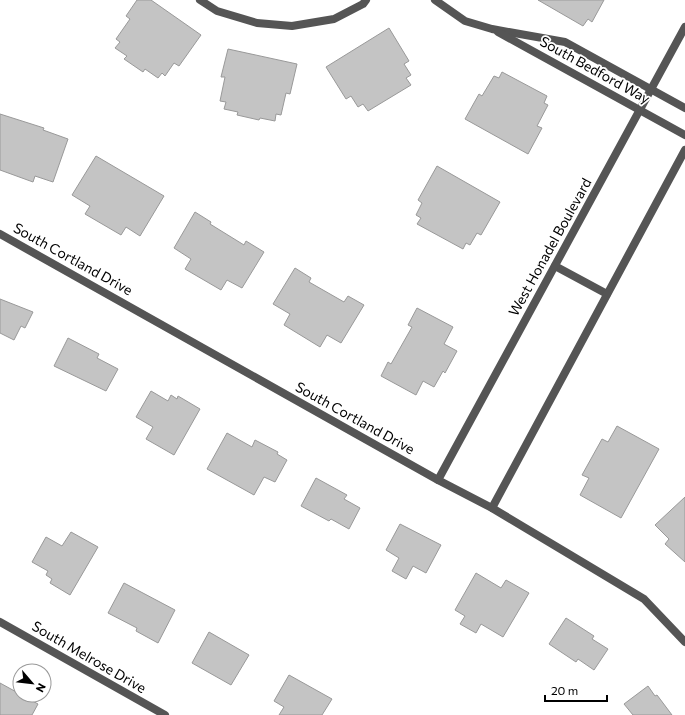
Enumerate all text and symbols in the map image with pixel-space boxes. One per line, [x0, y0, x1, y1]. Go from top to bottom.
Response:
street label: South Bedford Way [537, 32, 653, 107]
street label: West Honadel Boulevard [505, 175, 595, 319]
street label: South Cortland Drive [11, 219, 136, 298]
street label: South Cortland Drive [293, 378, 418, 457]
street label: South Melrose Drive [29, 617, 149, 696]
north arrow [12, 663, 52, 703]
scale bar [545, 677, 607, 703]
text: N [34, 681, 49, 695]
text: 20 m [551, 683, 578, 697]

